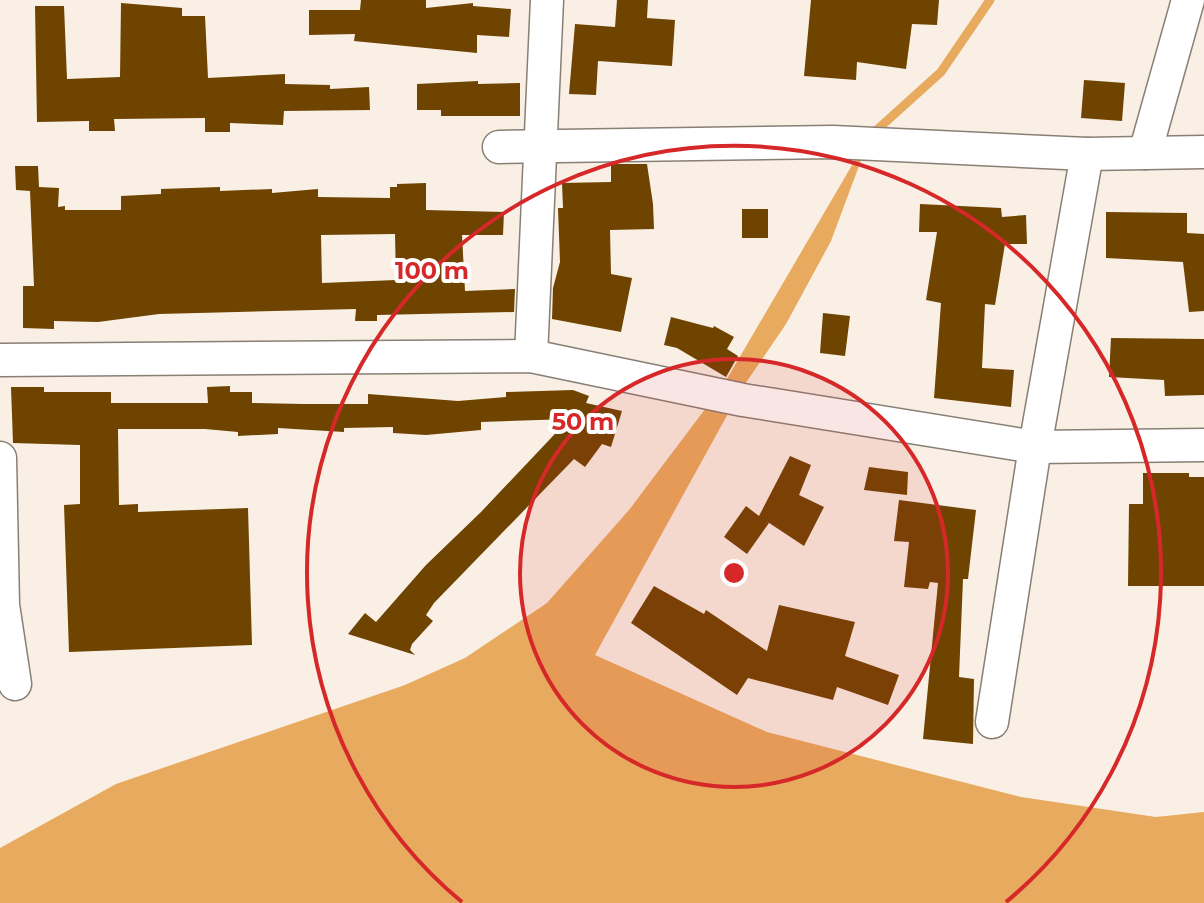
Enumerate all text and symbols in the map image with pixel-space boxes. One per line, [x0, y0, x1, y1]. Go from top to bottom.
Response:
text: 100 m [395, 256, 469, 285]
text: 50 m [552, 407, 614, 436]
centre of rings [720, 559, 748, 587]

